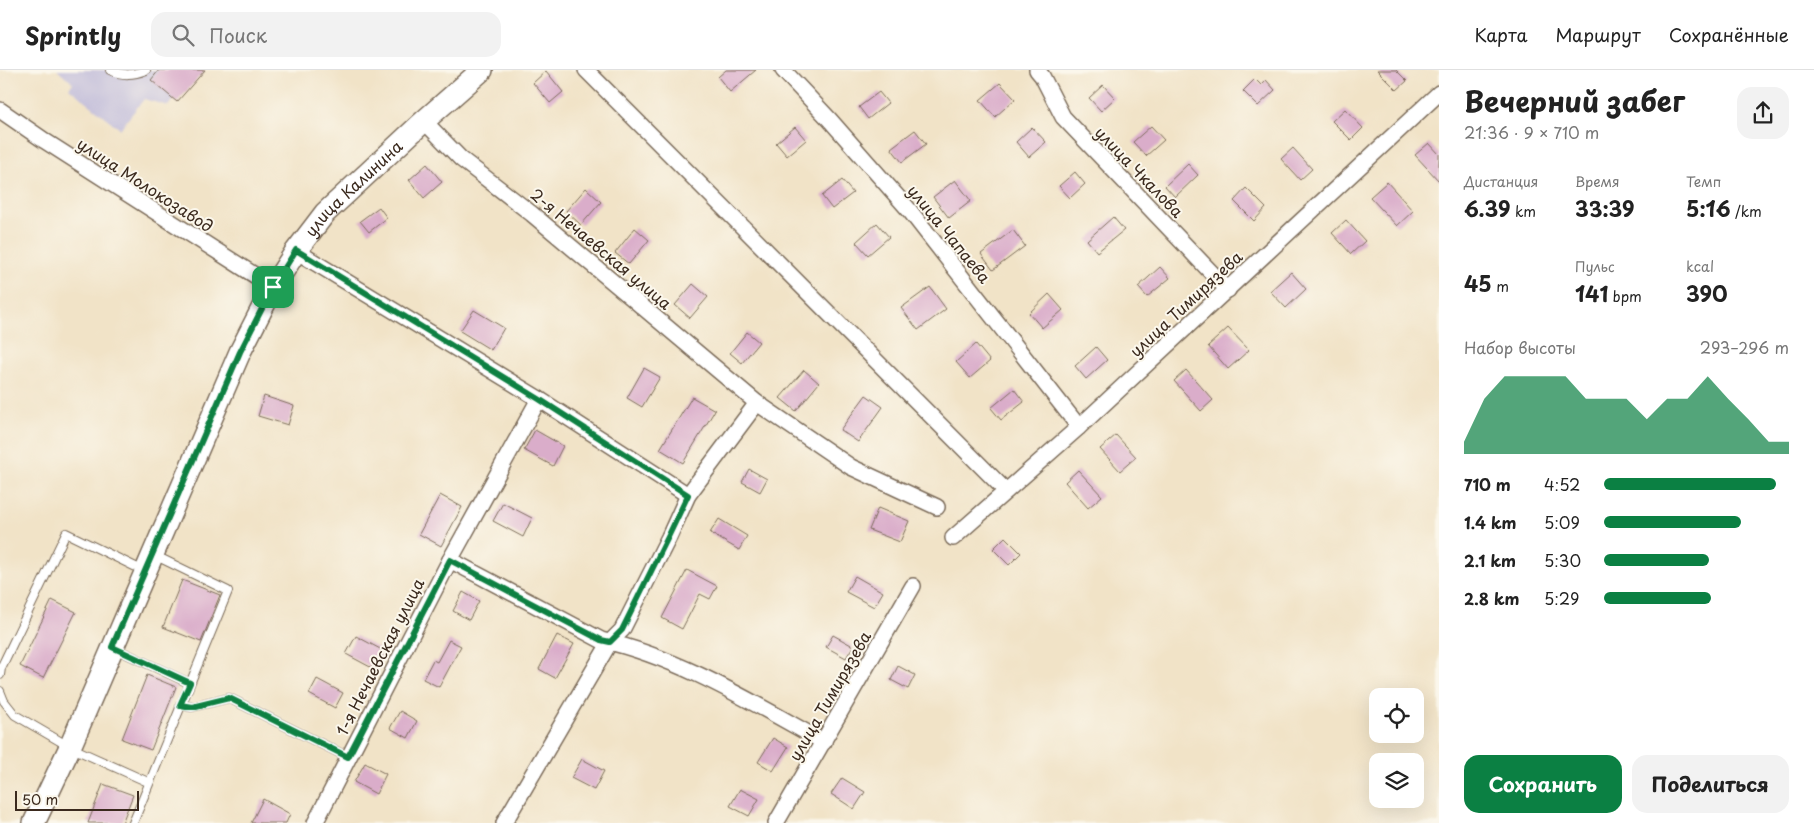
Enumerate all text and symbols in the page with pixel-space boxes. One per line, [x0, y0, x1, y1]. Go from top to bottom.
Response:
search box [151, 12, 501, 57]
text: Sprintly [25, 17, 121, 53]
icon: search [169, 21, 197, 49]
text: Поиск [209, 21, 267, 49]
text: Карта [1475, 21, 1527, 48]
text: Маршрут [1555, 21, 1641, 48]
text: Сохранённые [1669, 21, 1789, 48]
text: Вечерний забег [1464, 79, 1685, 122]
button: share [1737, 87, 1789, 139]
street label: улица Чкалова [1090, 120, 1190, 222]
text: 21:36 · 9 × 710 m [1464, 120, 1599, 144]
street label: улица Молокозавод [73, 131, 218, 237]
street label: улица Калинина [298, 134, 407, 241]
text: Дистанция [1464, 171, 1538, 192]
text: Время [1575, 171, 1620, 192]
text: Темп [1686, 171, 1721, 192]
street label: улица Чапаева [902, 179, 997, 288]
street label: 2-я Нечаевская улица [526, 182, 677, 315]
text: 6.39 [1464, 192, 1510, 224]
text: 33:39 [1575, 192, 1635, 224]
text: 5:16 [1686, 192, 1730, 224]
text: km [1510, 201, 1536, 222]
text: /km [1730, 201, 1762, 222]
street label: улица Тимирязева [1124, 245, 1247, 362]
text: Пульс [1575, 256, 1615, 277]
text: kcal [1686, 256, 1714, 277]
pin [252, 266, 294, 308]
text: 45 [1464, 267, 1492, 299]
icon: arrive [259, 273, 287, 301]
text: m [1492, 276, 1509, 297]
text: 141 [1575, 277, 1608, 309]
text: 390 [1686, 277, 1728, 309]
text: bpm [1608, 286, 1642, 307]
text: Набор высоты [1464, 335, 1576, 359]
text: 293–296 m [1700, 335, 1789, 359]
text: 710 m [1464, 472, 1511, 496]
text: 4:52 [1544, 472, 1580, 496]
text: 1.4 km [1464, 510, 1516, 534]
text: 5:09 [1544, 510, 1580, 534]
text: 2.1 km [1464, 548, 1516, 572]
text: 5:30 [1544, 548, 1581, 572]
street label: 1-я Нечаевская улица [329, 574, 429, 739]
text: 2.8 km [1464, 586, 1519, 610]
text: 5:29 [1544, 586, 1579, 610]
street label: улица Тимирязева [782, 626, 876, 765]
map controls [1369, 688, 1424, 808]
button: locate [1369, 688, 1424, 743]
button: layers [1369, 753, 1424, 808]
button: Сохранить [1464, 755, 1622, 813]
button: Поделиться [1632, 755, 1789, 813]
scale bar [15, 788, 139, 811]
text: 50 m [22, 789, 58, 810]

